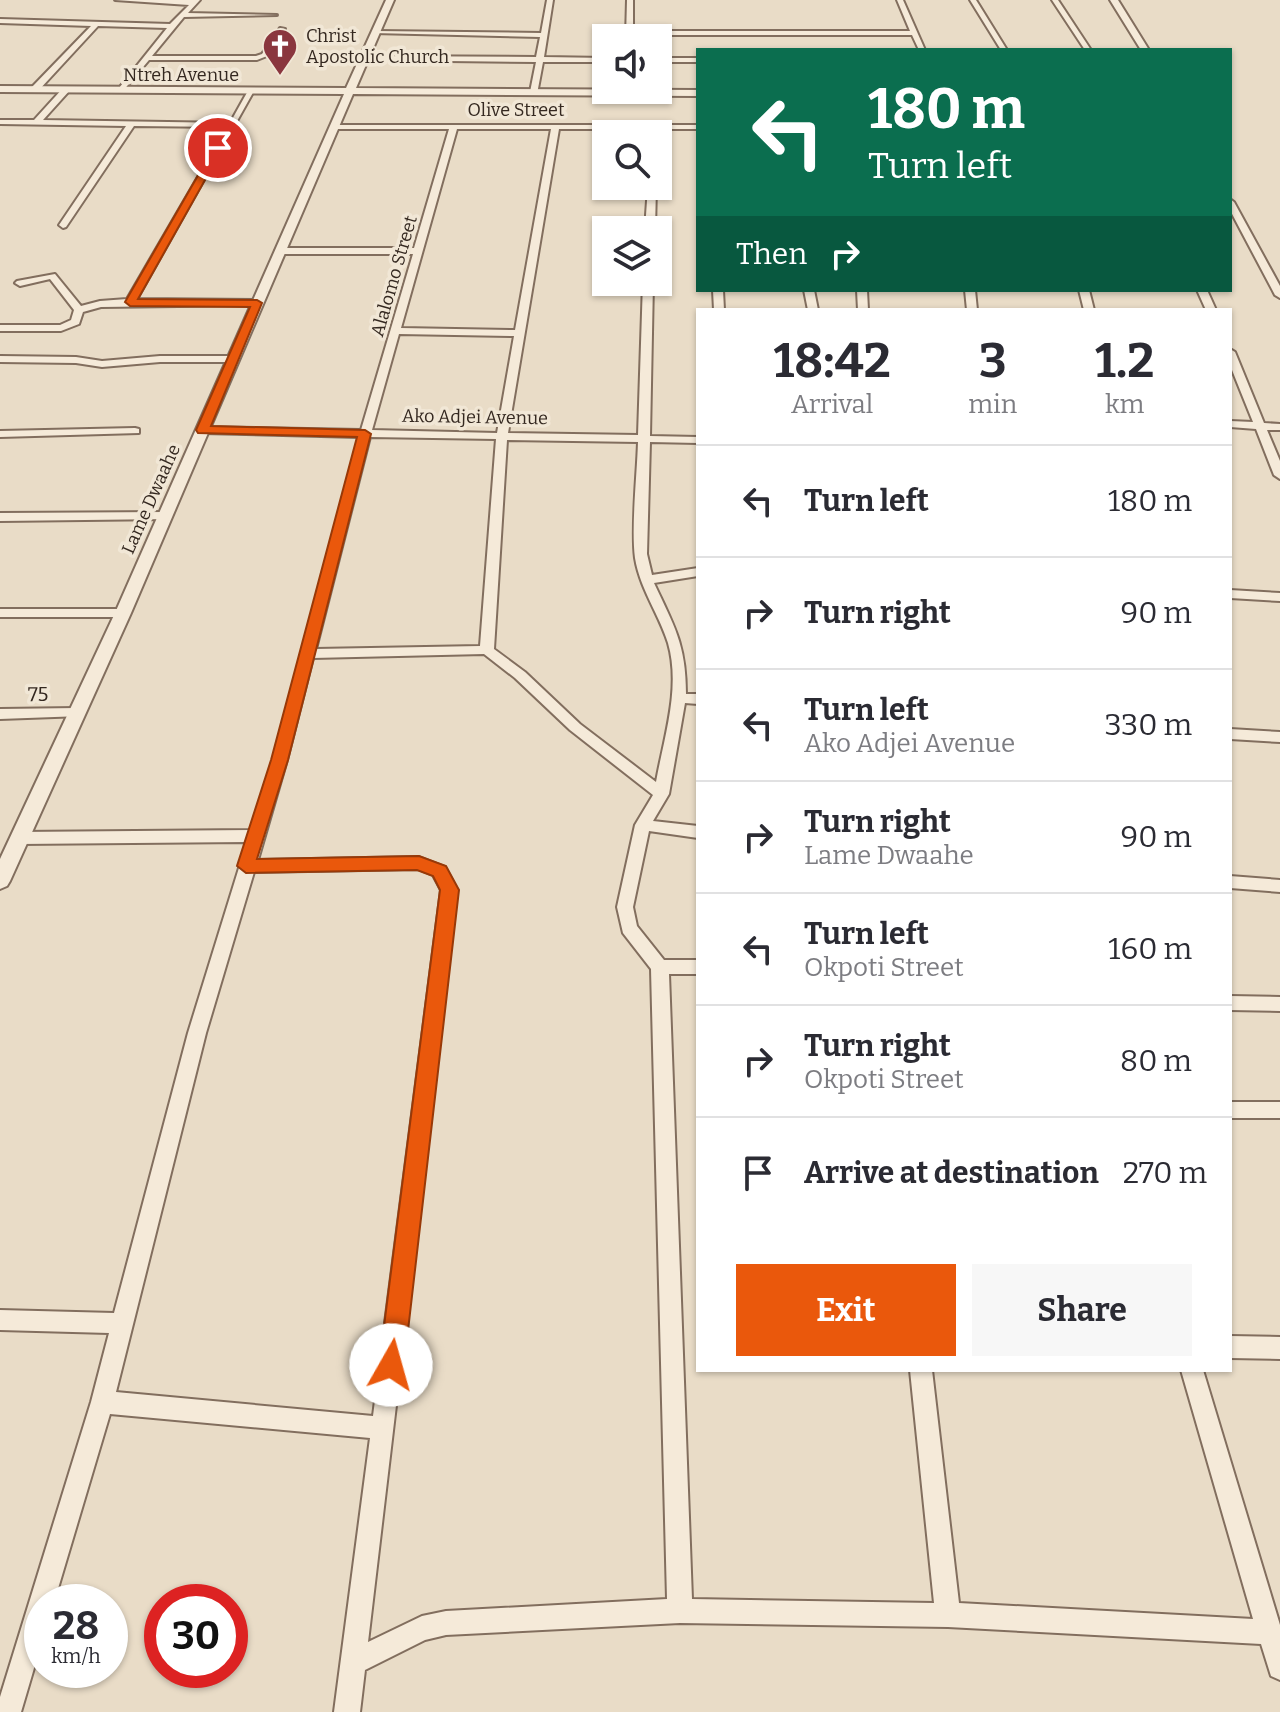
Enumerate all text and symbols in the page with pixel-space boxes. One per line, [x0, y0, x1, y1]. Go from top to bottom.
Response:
map controls [592, 24, 672, 296]
button: sound [592, 24, 672, 104]
place label: Christ Apostolic Church [306, 25, 449, 68]
church icon: Christ Apostolic Church [261, 27, 299, 77]
street label: Ntreh Avenue [123, 64, 239, 86]
text: 180 m [868, 76, 1025, 143]
icon: left [736, 80, 840, 184]
street label: Olive Street [468, 99, 565, 121]
pin [184, 114, 252, 182]
button: search [592, 120, 672, 200]
icon: arrive [196, 126, 240, 170]
text: Turn left [868, 144, 1012, 188]
street label: Alalomo Street [366, 213, 422, 339]
button: layers [592, 216, 672, 296]
icon: right [823, 232, 867, 276]
text: Then [736, 236, 807, 272]
text: 18:42 [774, 332, 891, 390]
text: 3 [979, 332, 1007, 390]
text: 1.2 [1095, 332, 1154, 390]
text: Arrival [791, 389, 873, 420]
text: min [968, 389, 1017, 420]
text: km [1105, 389, 1144, 420]
street label: Ako Adjei Avenue [402, 405, 548, 429]
street label: Lame Dwaahe [117, 441, 185, 557]
icon: left [736, 479, 780, 523]
text: Turn left [804, 483, 929, 519]
text: 180 m [1108, 483, 1192, 519]
icon: right [736, 591, 780, 635]
text: Turn right [804, 595, 951, 631]
text: 90 m [1121, 595, 1192, 631]
street label: 75 [28, 682, 48, 706]
text: Turn left [804, 692, 929, 728]
icon: left [736, 703, 780, 747]
text: 330 m [1105, 707, 1192, 743]
text: Ako Adjei Avenue [804, 728, 1015, 759]
text: Turn right [804, 804, 951, 840]
icon: right [736, 815, 780, 859]
text: 90 m [1121, 819, 1192, 855]
text: Lame Dwaahe [804, 840, 974, 871]
text: Turn left [804, 916, 929, 952]
icon: left [736, 927, 780, 971]
text: 160 m [1108, 931, 1192, 967]
text: Okpoti Street [804, 952, 964, 983]
text: Turn right [804, 1028, 951, 1064]
icon: right [736, 1039, 780, 1083]
text: 80 m [1120, 1043, 1192, 1079]
text: Okpoti Street [804, 1064, 964, 1095]
icon: arrive [736, 1151, 780, 1195]
text: Arrive at destination [804, 1155, 1099, 1191]
text: 270 m [1123, 1155, 1207, 1191]
button: Exit [736, 1264, 956, 1356]
button: Share [972, 1264, 1192, 1356]
position arrow [349, 1323, 433, 1407]
speed limit sign: 30 [144, 1584, 248, 1688]
text: 28 [53, 1602, 99, 1650]
text: km/h [51, 1644, 101, 1668]

